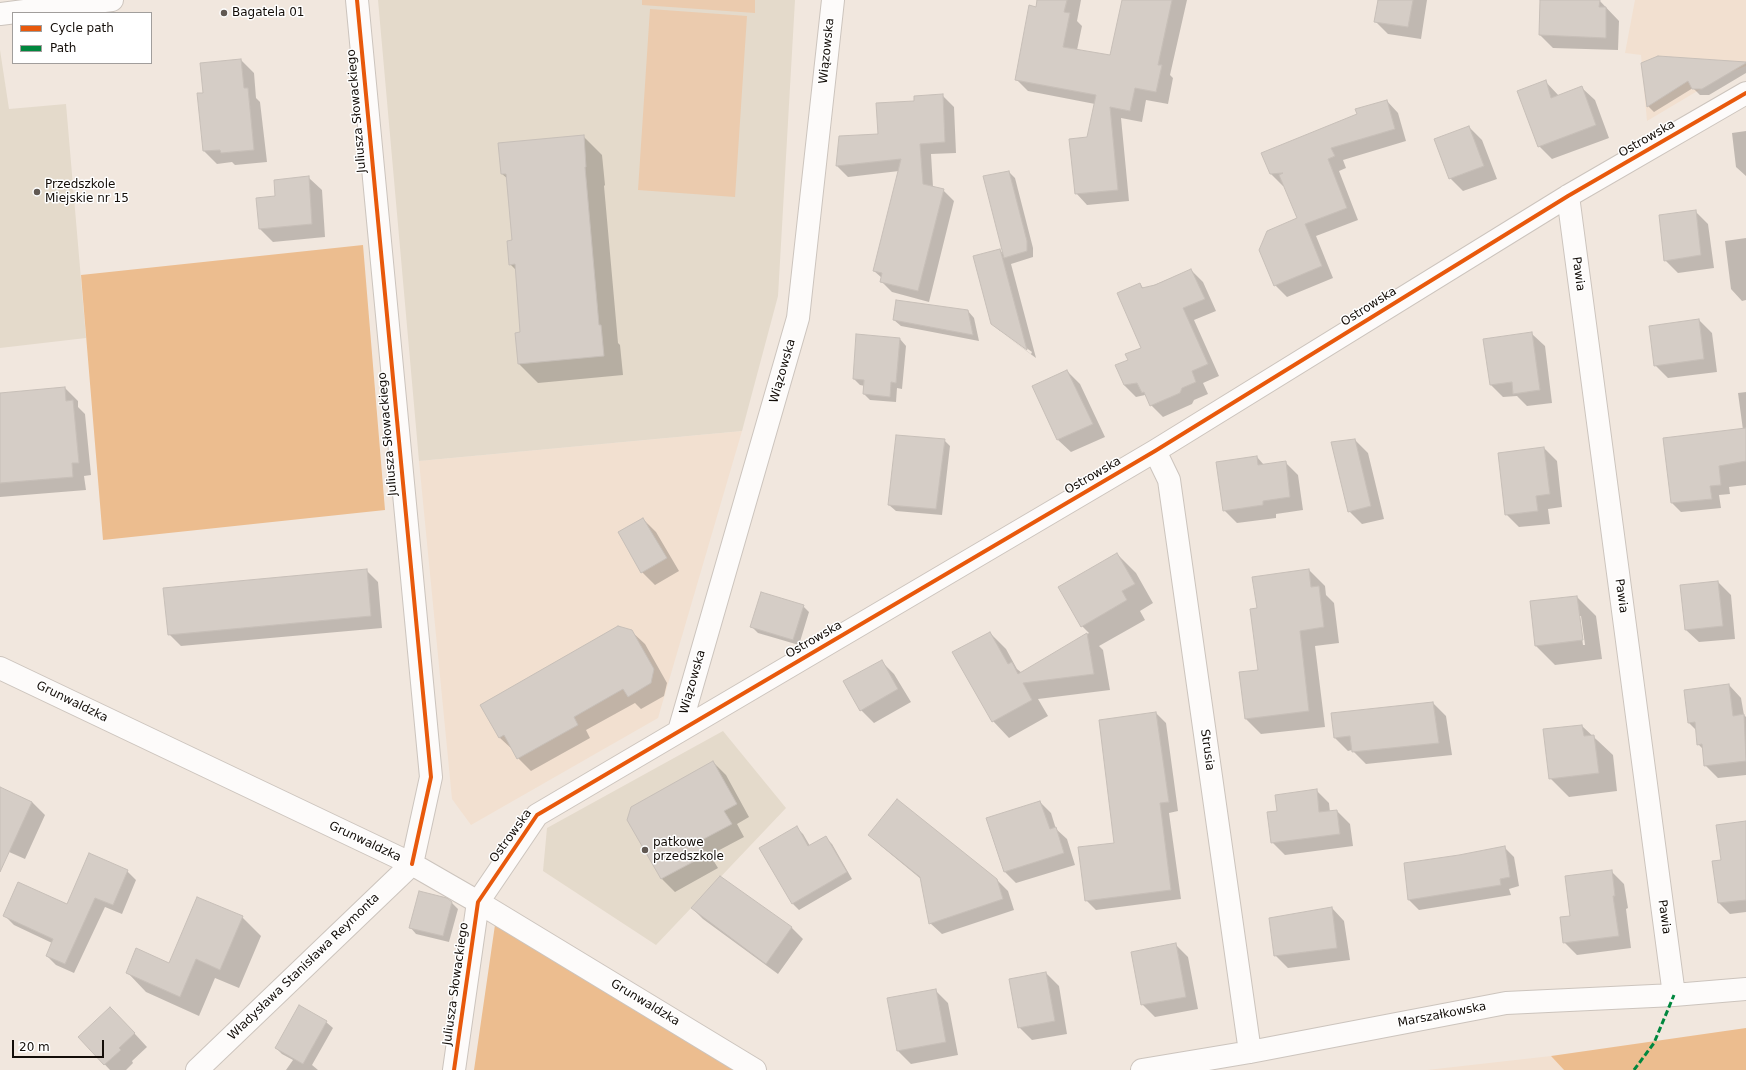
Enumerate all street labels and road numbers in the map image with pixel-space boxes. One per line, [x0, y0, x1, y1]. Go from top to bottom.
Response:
street label: Wiązowska [816, 17, 838, 85]
street label: Juliusza Słowackiego [344, 49, 370, 173]
street label: Ostrowska [1616, 117, 1678, 161]
street label: Pawia [1568, 256, 1588, 292]
street label: Ostrowska [1339, 284, 1399, 330]
street label: Wiązowska [767, 337, 799, 405]
street label: Juliusza Słowackiego [375, 372, 401, 496]
street label: Ostrowska [1062, 454, 1124, 498]
street label: Pawia [1611, 578, 1631, 614]
street label: Ostrowska [783, 618, 845, 662]
street label: Wiązowska [677, 648, 709, 716]
street label: Grunwaldzka [34, 678, 110, 726]
street label: Strusia [1197, 728, 1217, 772]
street label: Ostrowska [487, 806, 535, 866]
street label: Grunwaldzka [327, 819, 403, 865]
street label: Władysława Stanisława Reymonta [225, 891, 383, 1043]
street label: Pawia [1654, 899, 1674, 935]
street label: Juliusza Słowackiego [440, 922, 472, 1046]
street label: Grunwaldzka [608, 977, 682, 1029]
street label: Marszałkowska [1396, 999, 1488, 1031]

